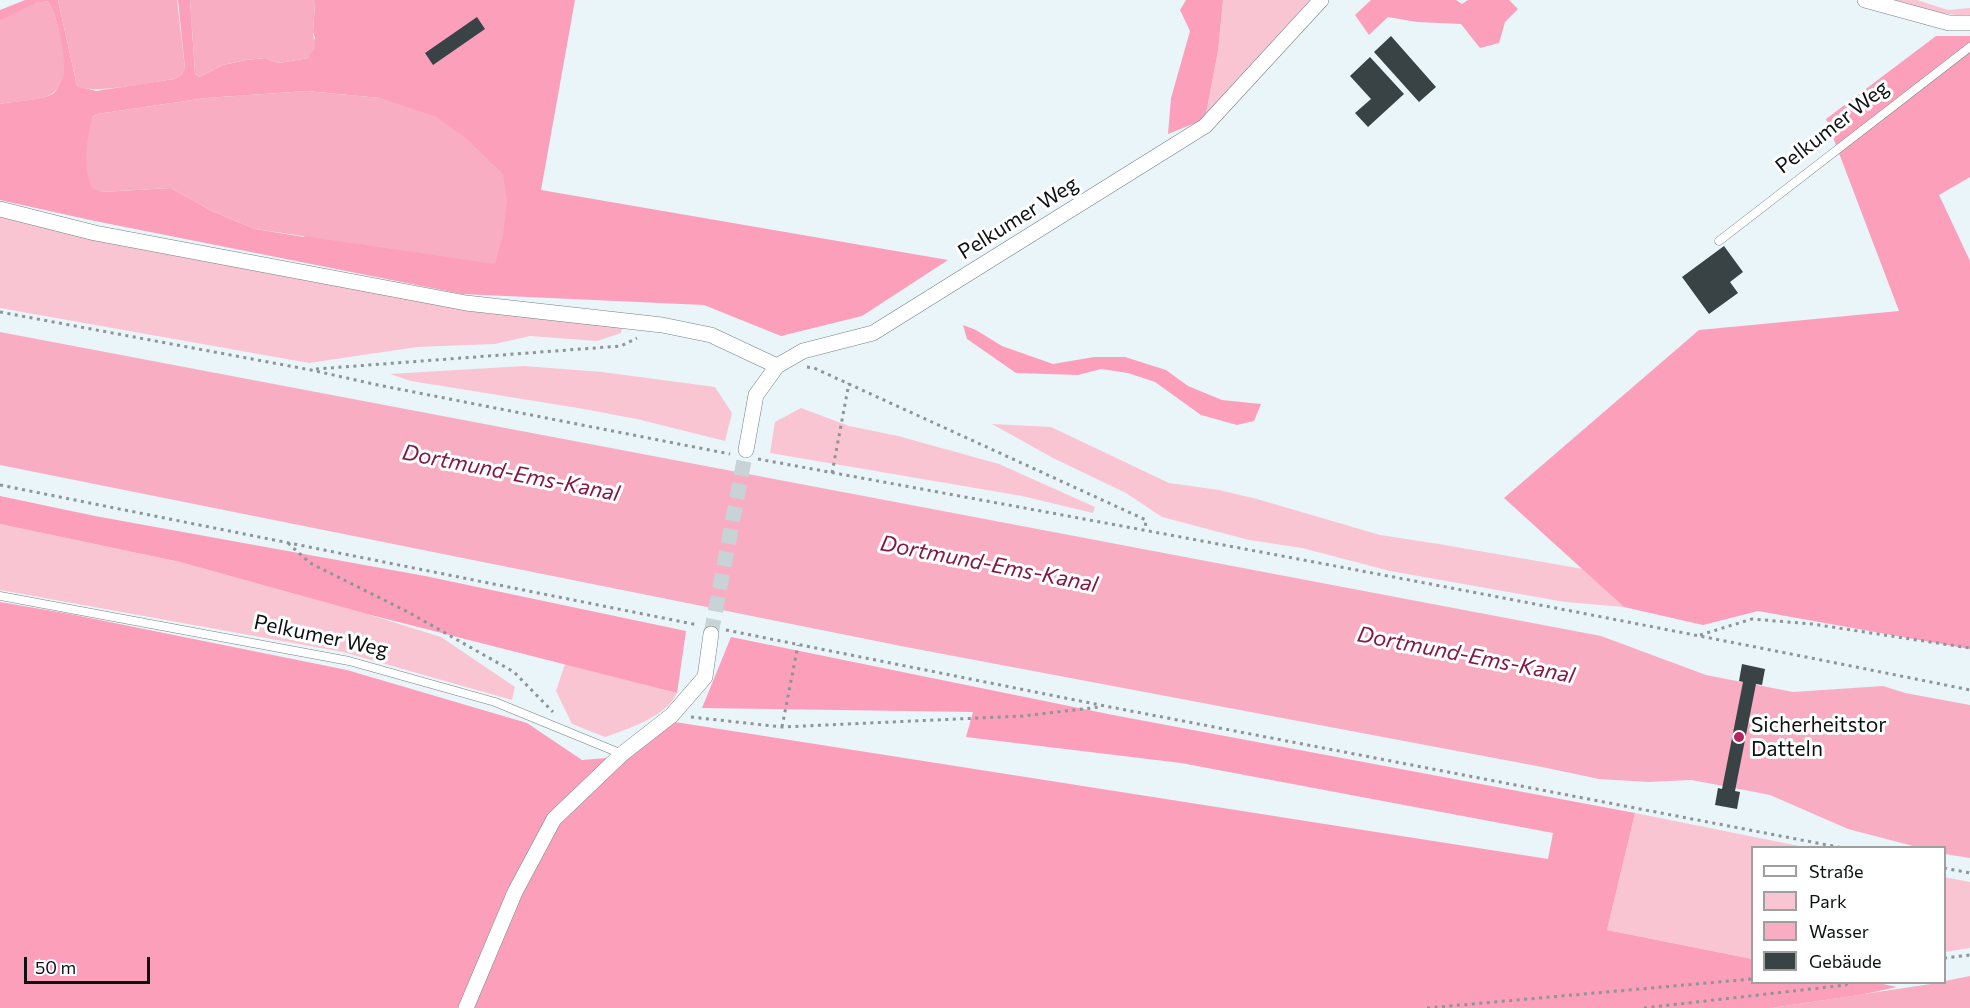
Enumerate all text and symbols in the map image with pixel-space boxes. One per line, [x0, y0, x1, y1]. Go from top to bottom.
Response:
street label: Pelkumer Weg [1770, 75, 1894, 179]
street label: Pelkumer Weg [953, 171, 1083, 265]
water label: Dortmund-Ems-Kanal [400, 439, 622, 507]
water label: Dortmund-Ems-Kanal [878, 530, 1100, 598]
street label: Pelkumer Weg [252, 609, 390, 663]
water label: Dortmund-Ems-Kanal [1355, 621, 1577, 689]
place label: Sicherheitstor Datteln [1751, 712, 1887, 762]
marker: Sicherheitstor Datteln [1732, 730, 1746, 744]
legend [1751, 846, 1946, 984]
text: Straße [1809, 860, 1864, 882]
text: Park [1809, 890, 1847, 912]
text: Wasser [1809, 920, 1869, 942]
scale bar [27, 945, 153, 983]
text: Gebäude [1809, 950, 1882, 972]
text: 50 m [35, 956, 76, 978]

